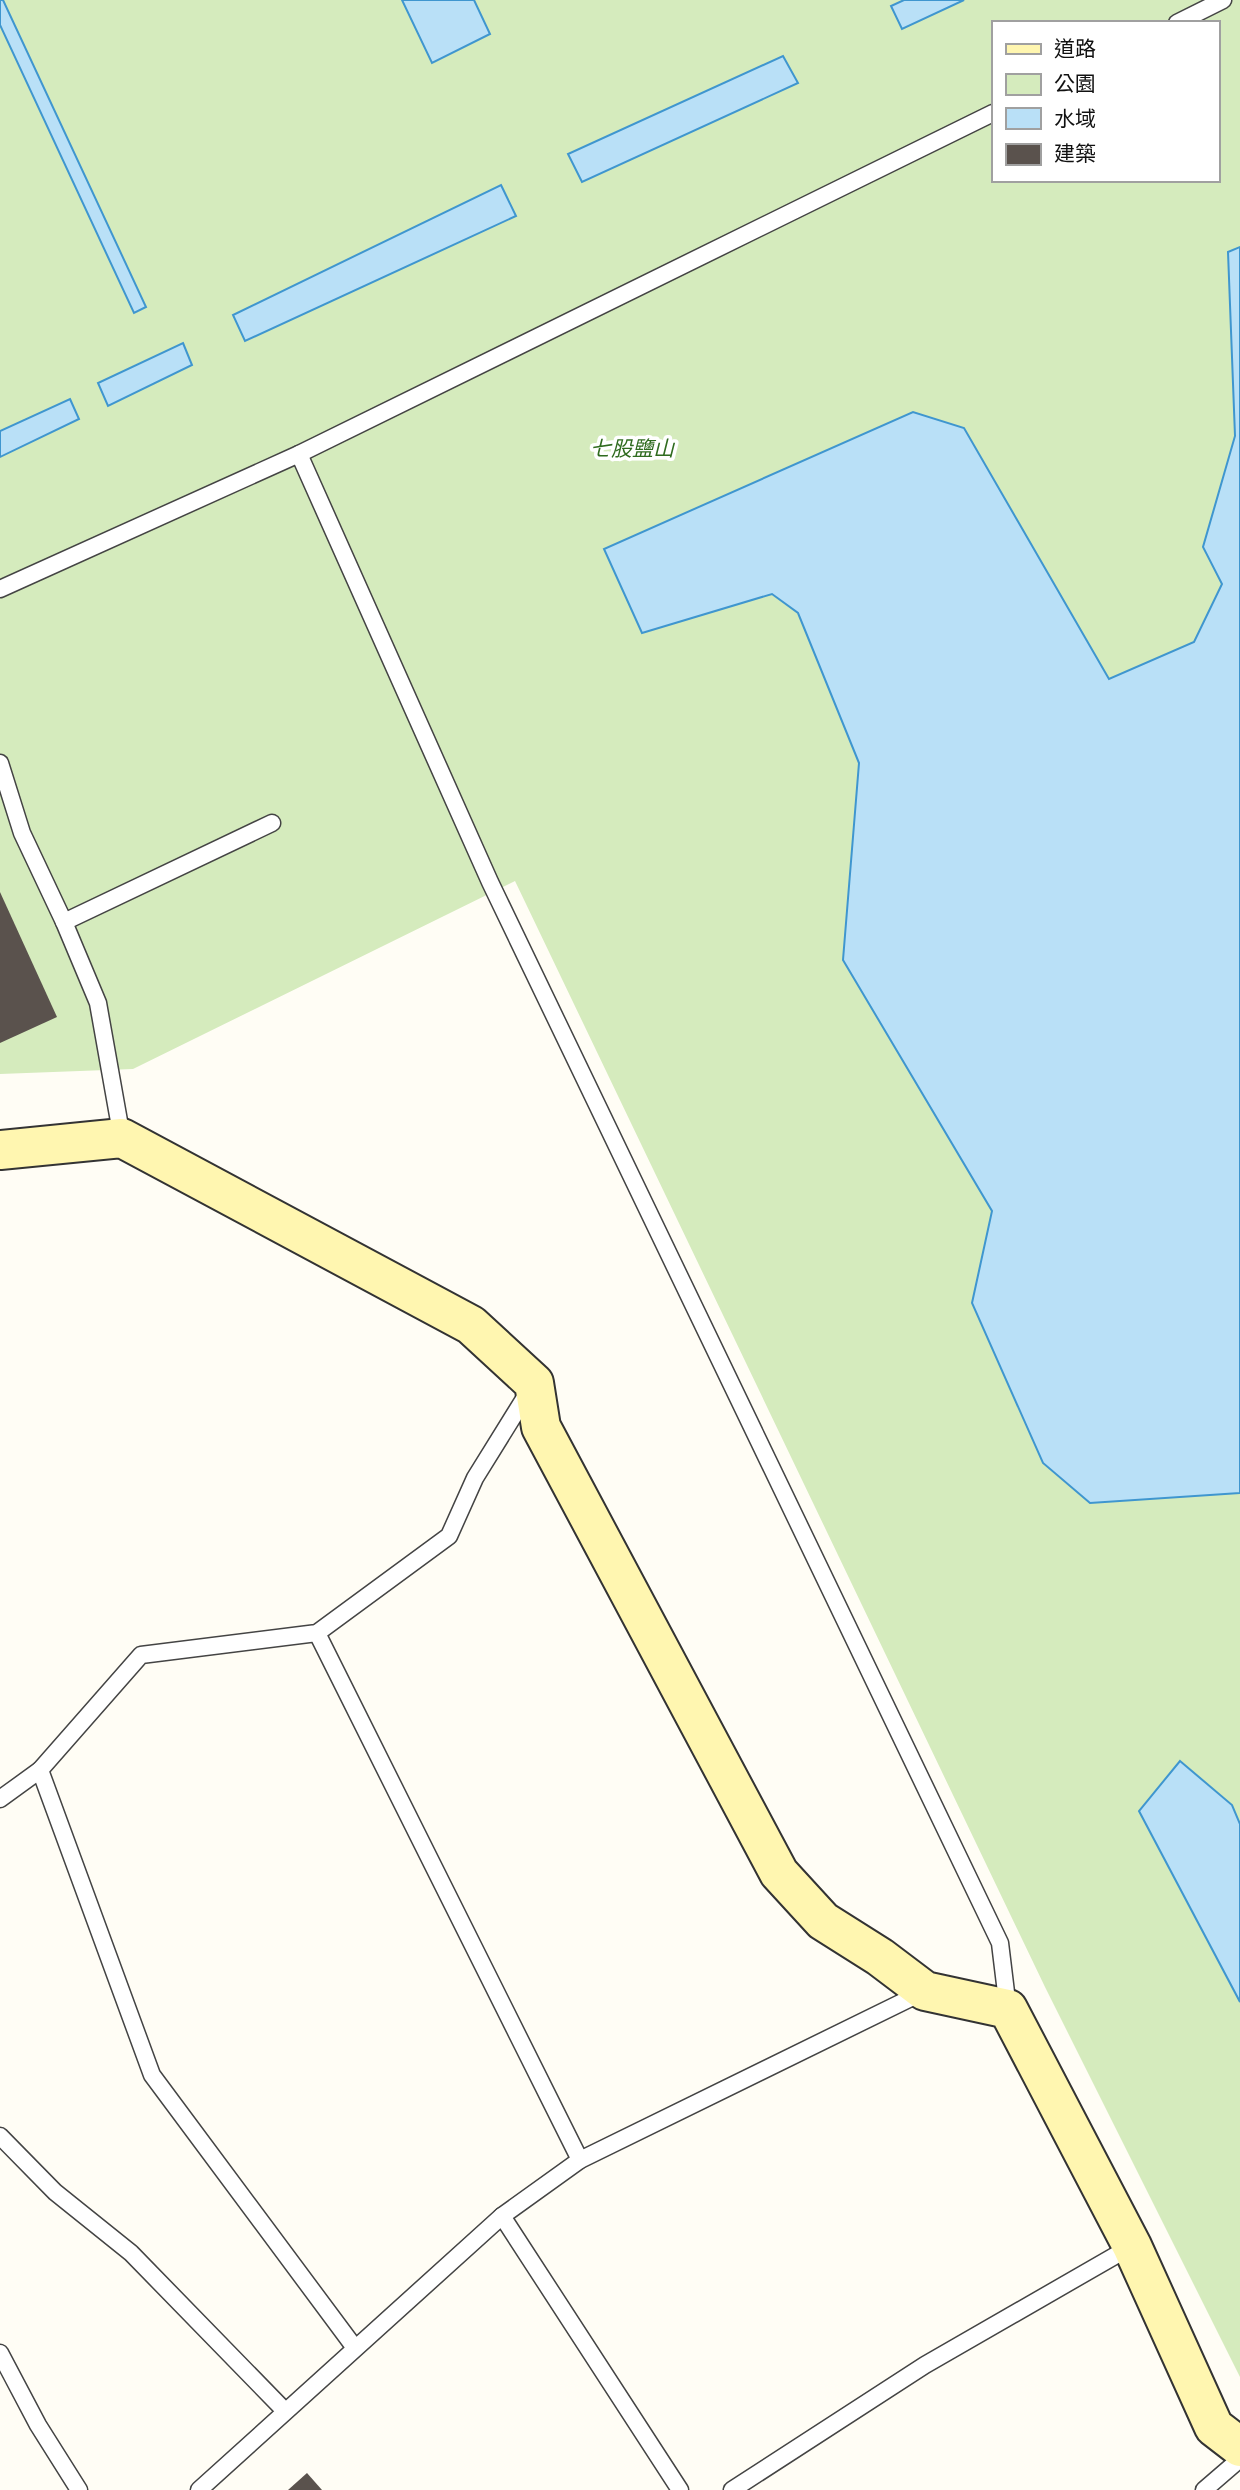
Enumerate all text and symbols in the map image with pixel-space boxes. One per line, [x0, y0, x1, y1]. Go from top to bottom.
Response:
legend [992, 21, 1219, 182]
text: 道路 [1054, 34, 1096, 62]
text: 公園 [1054, 69, 1096, 97]
text: 水域 [1054, 104, 1096, 132]
text: 建築 [1054, 139, 1096, 167]
park label: 七股鹽山 [590, 434, 676, 462]

